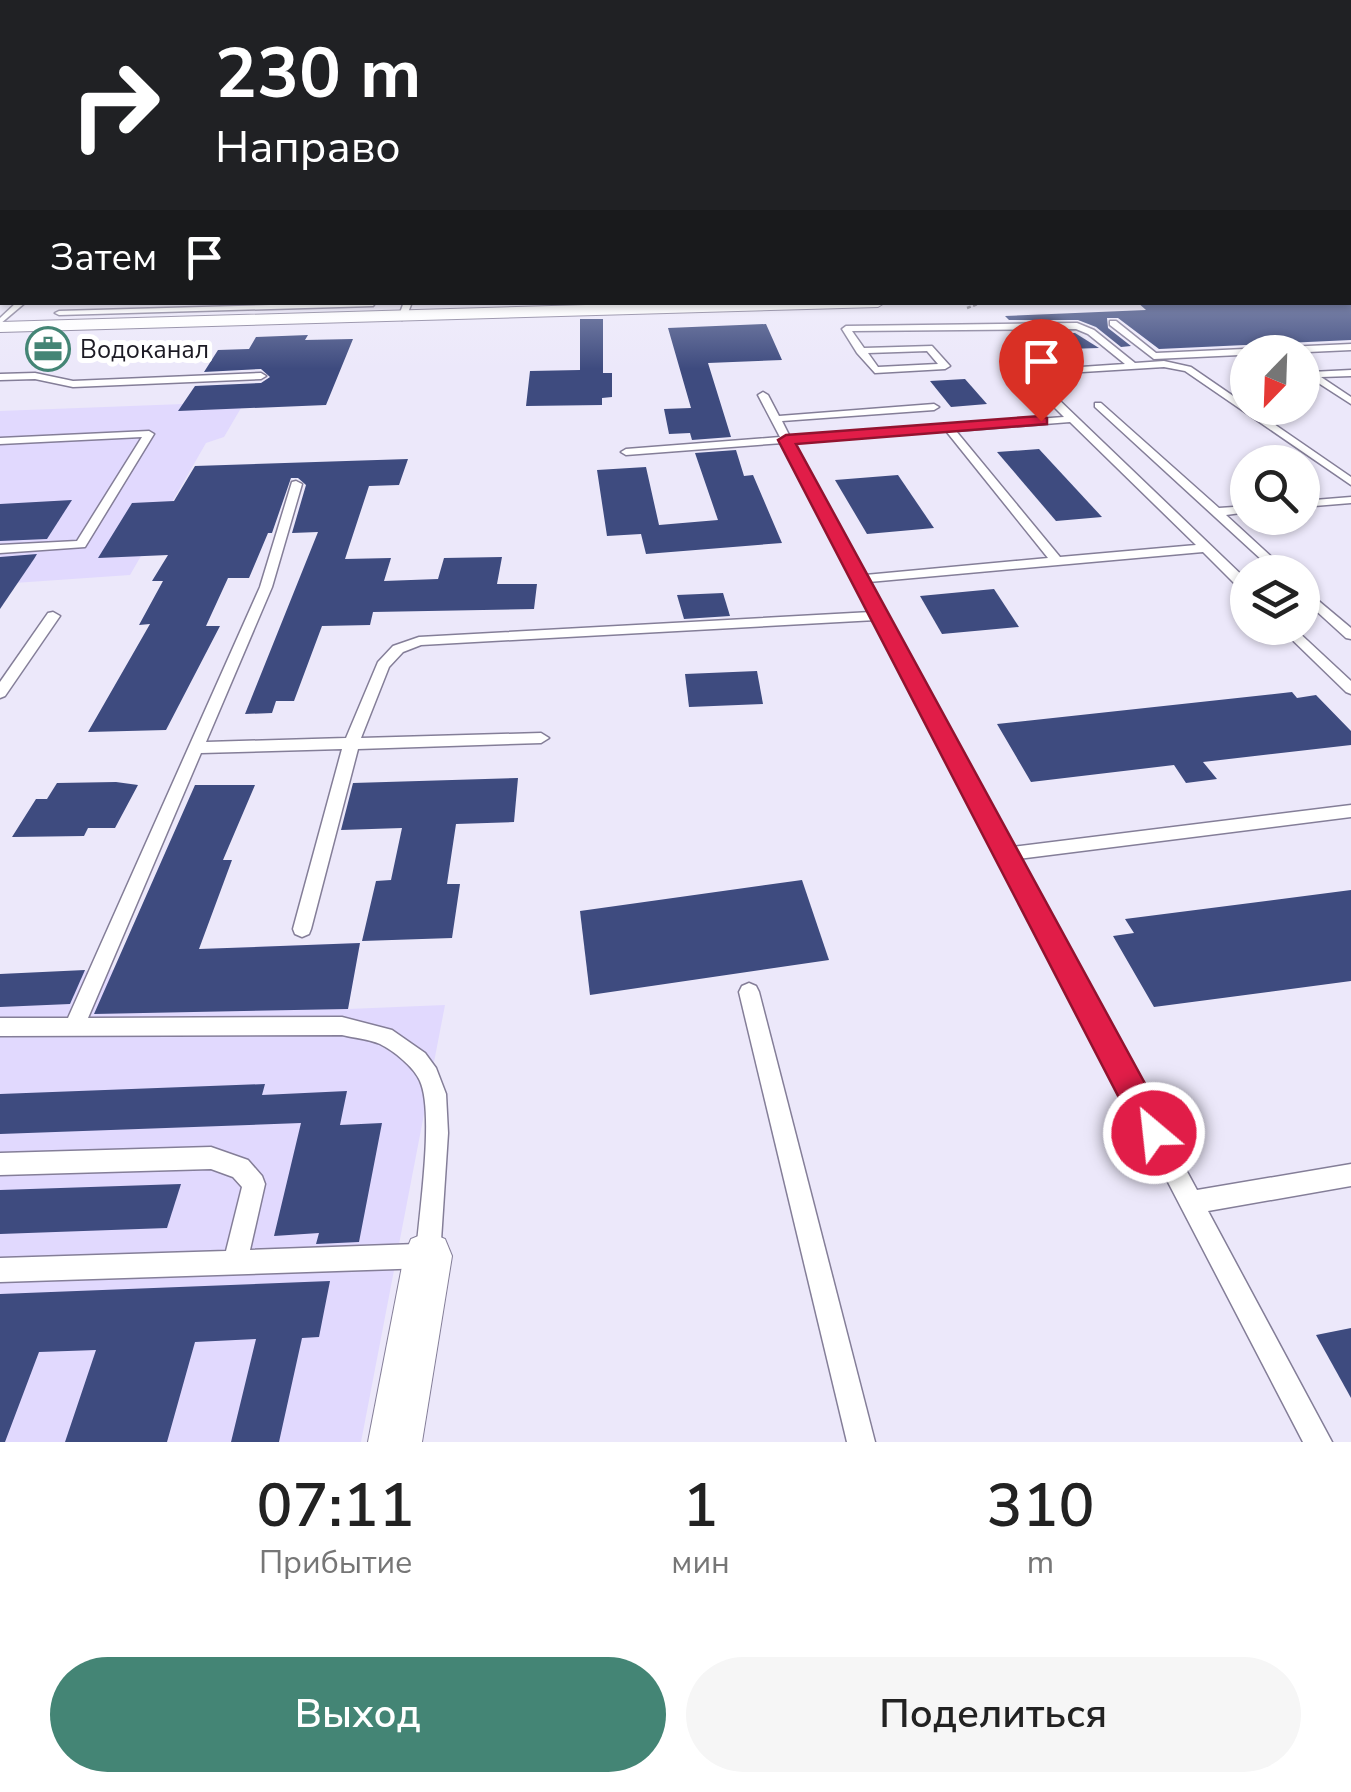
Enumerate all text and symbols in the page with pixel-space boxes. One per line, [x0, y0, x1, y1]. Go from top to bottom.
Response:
text: 230 m [215, 26, 421, 122]
icon: right [50, 40, 180, 170]
text: Направо [215, 117, 401, 178]
icon: arrive [177, 230, 232, 285]
text: Затем [50, 232, 157, 283]
pin [999, 319, 1084, 422]
office icon: Водоканал [25, 326, 71, 372]
place label: Водоканал [80, 333, 209, 367]
icon: arrive [1014, 334, 1069, 389]
north arrow [1230, 335, 1320, 425]
map controls [1230, 335, 1320, 645]
button: search [1230, 445, 1320, 535]
button: layers [1230, 555, 1320, 645]
position arrow [1102, 1081, 1206, 1185]
text: 07:11 [257, 1465, 415, 1547]
text: 1 [683, 1465, 719, 1547]
text: 310 [986, 1465, 1094, 1547]
text: Прибытие [259, 1541, 412, 1584]
text: мин [671, 1541, 730, 1584]
text: m [1027, 1541, 1054, 1584]
button: Выход [50, 1657, 666, 1772]
button: Поделиться [686, 1657, 1301, 1772]

